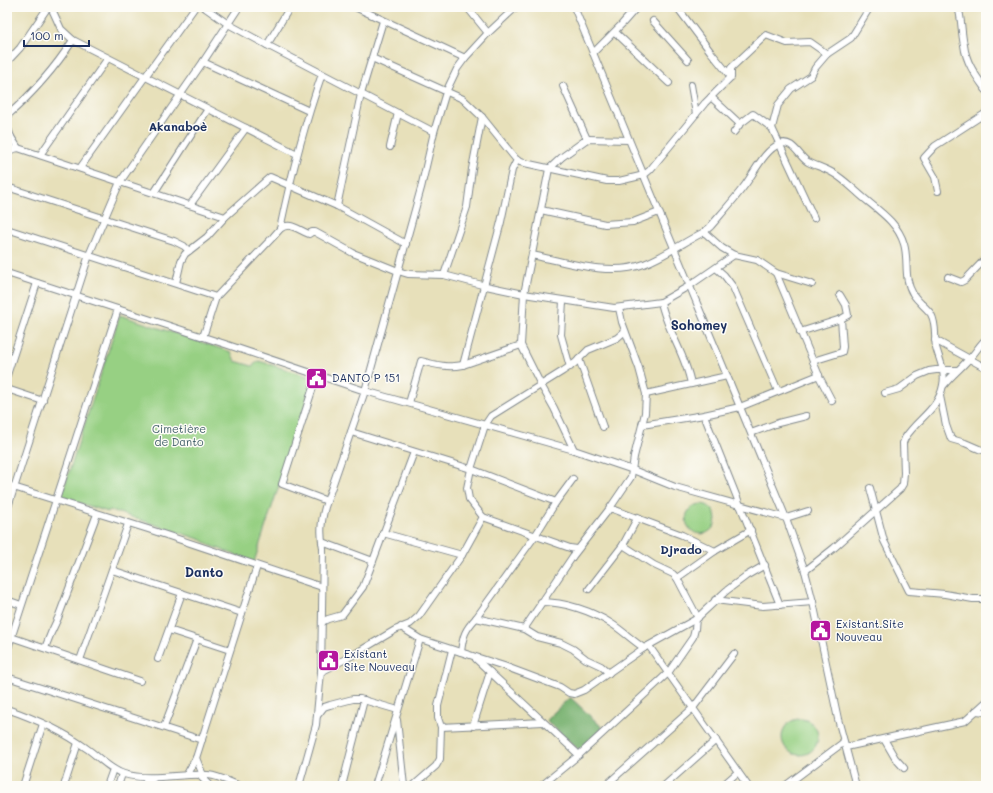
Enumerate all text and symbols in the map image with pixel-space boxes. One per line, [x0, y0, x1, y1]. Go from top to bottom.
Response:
scale bar [24, 22, 89, 48]
text: 100 m [30, 27, 64, 43]
district label: Akanaboè [149, 118, 207, 134]
district label: Sohomey [671, 316, 727, 334]
public building icon: DANTO P 151 [304, 365, 330, 391]
place label: DANTO P 151 [332, 370, 400, 385]
park label: Cimetière de Danto [152, 421, 206, 449]
district label: Djrado [660, 541, 702, 557]
district label: Danto [185, 563, 223, 580]
place label: Existant.Site Nouveau [836, 616, 904, 644]
public building icon: Existant.Site Nouveau [807, 617, 833, 643]
place label: Existant Site Nouveau [344, 646, 415, 674]
public building icon: Existant Site Nouveau [316, 647, 342, 673]

